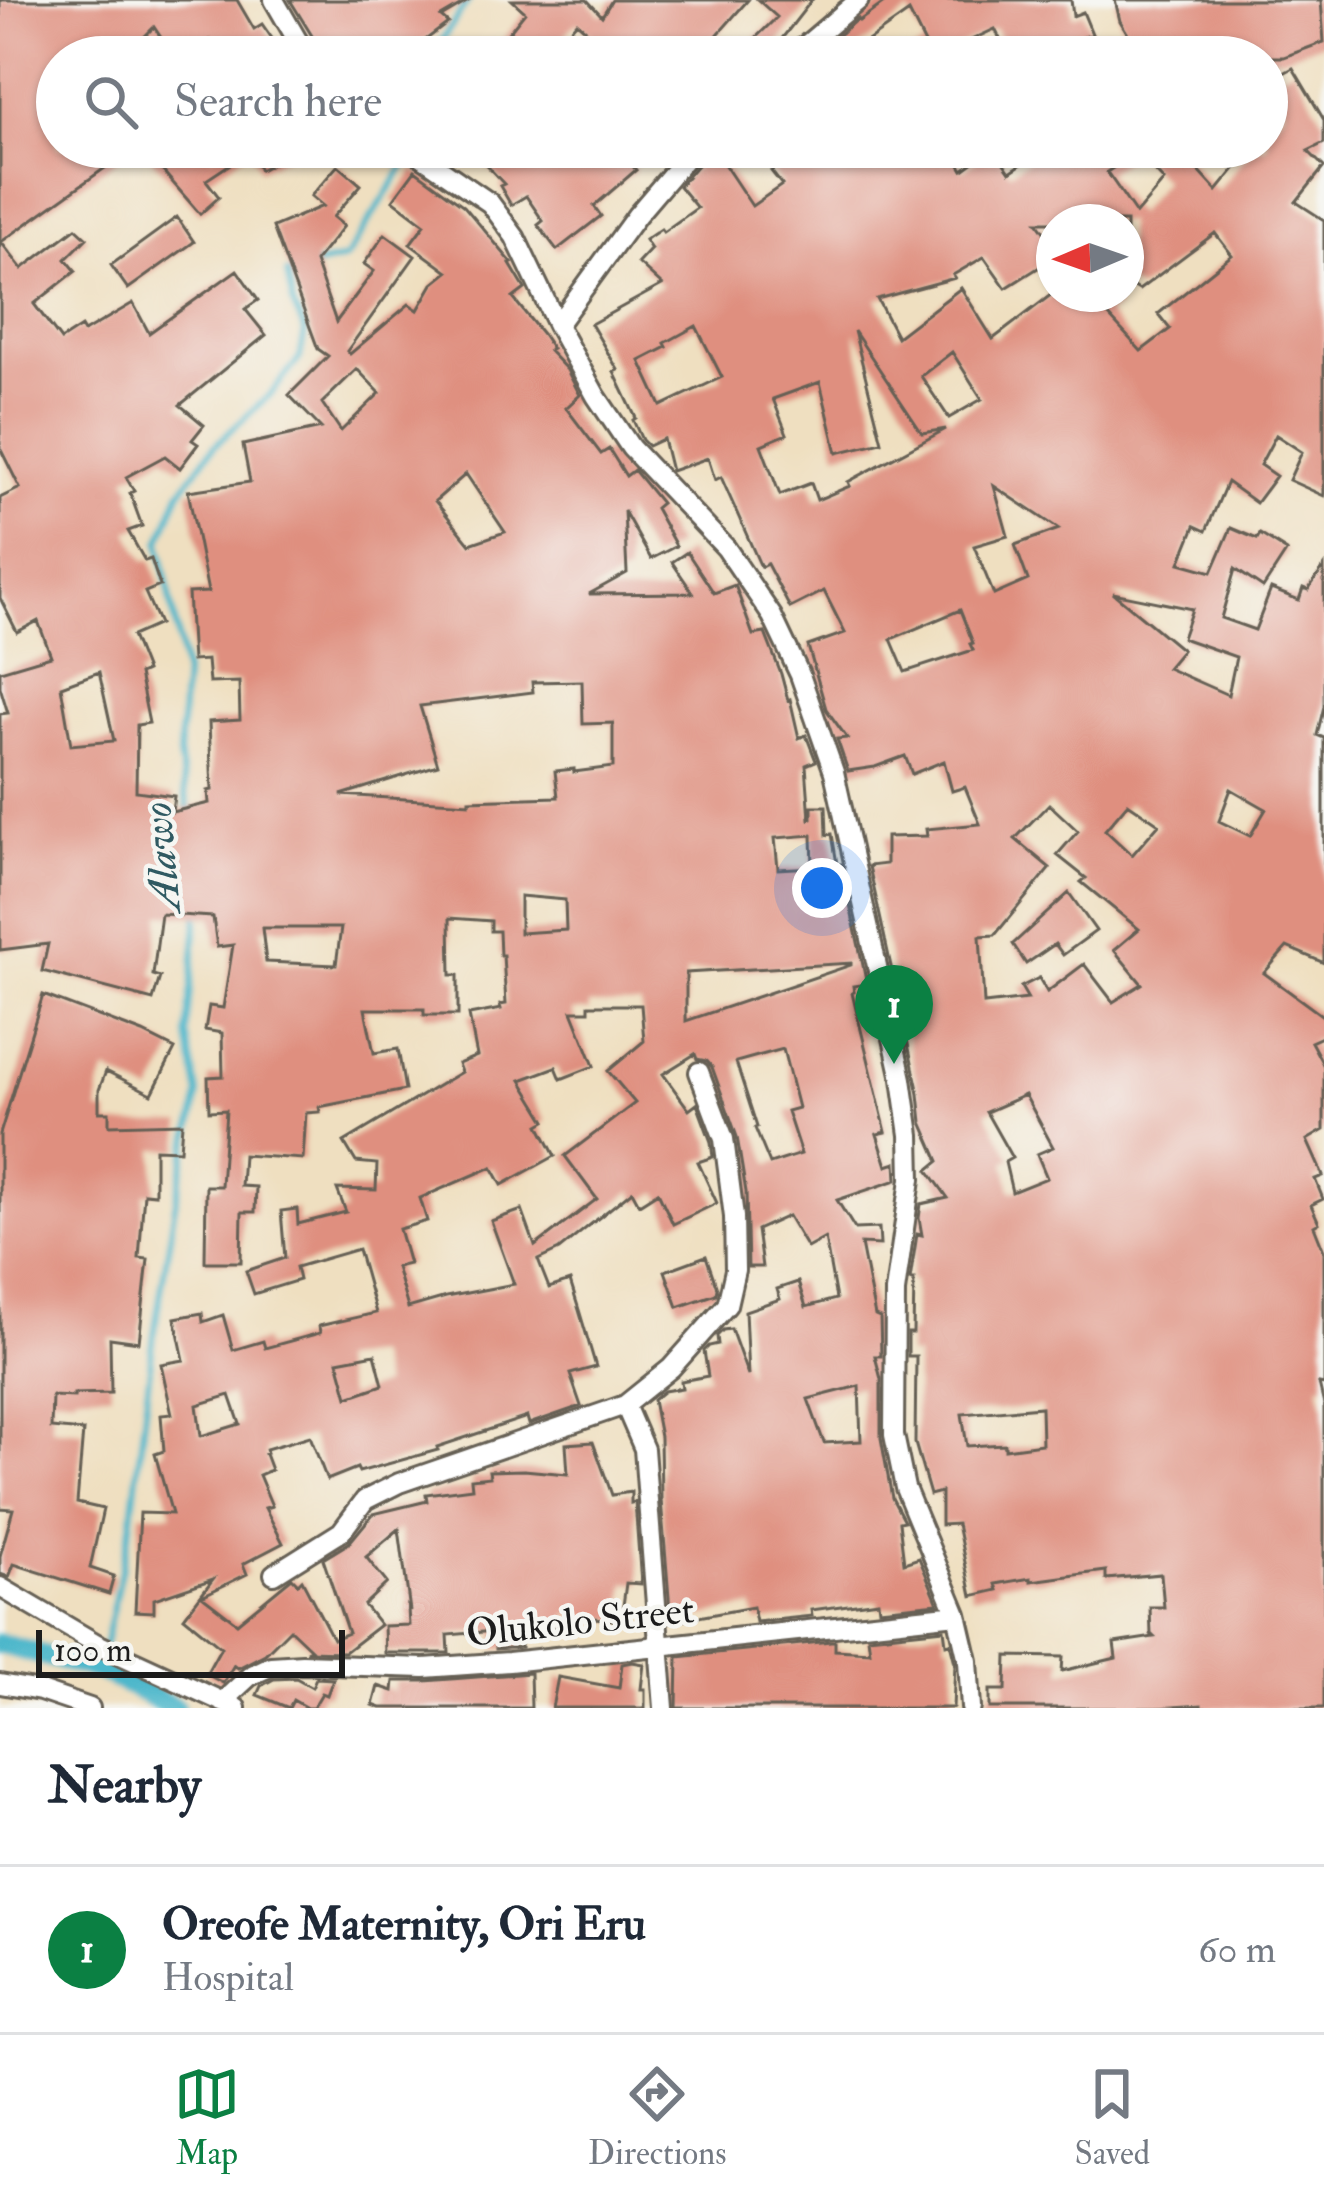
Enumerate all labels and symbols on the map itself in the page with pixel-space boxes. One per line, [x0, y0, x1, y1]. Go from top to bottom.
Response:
north arrow [1036, 204, 1144, 312]
water label: Alawo [131, 800, 193, 918]
your location [792, 858, 852, 918]
pin: 1 [855, 965, 933, 1064]
street label: Olukolo Street [464, 1585, 697, 1658]
scale bar [36, 1624, 345, 1677]

